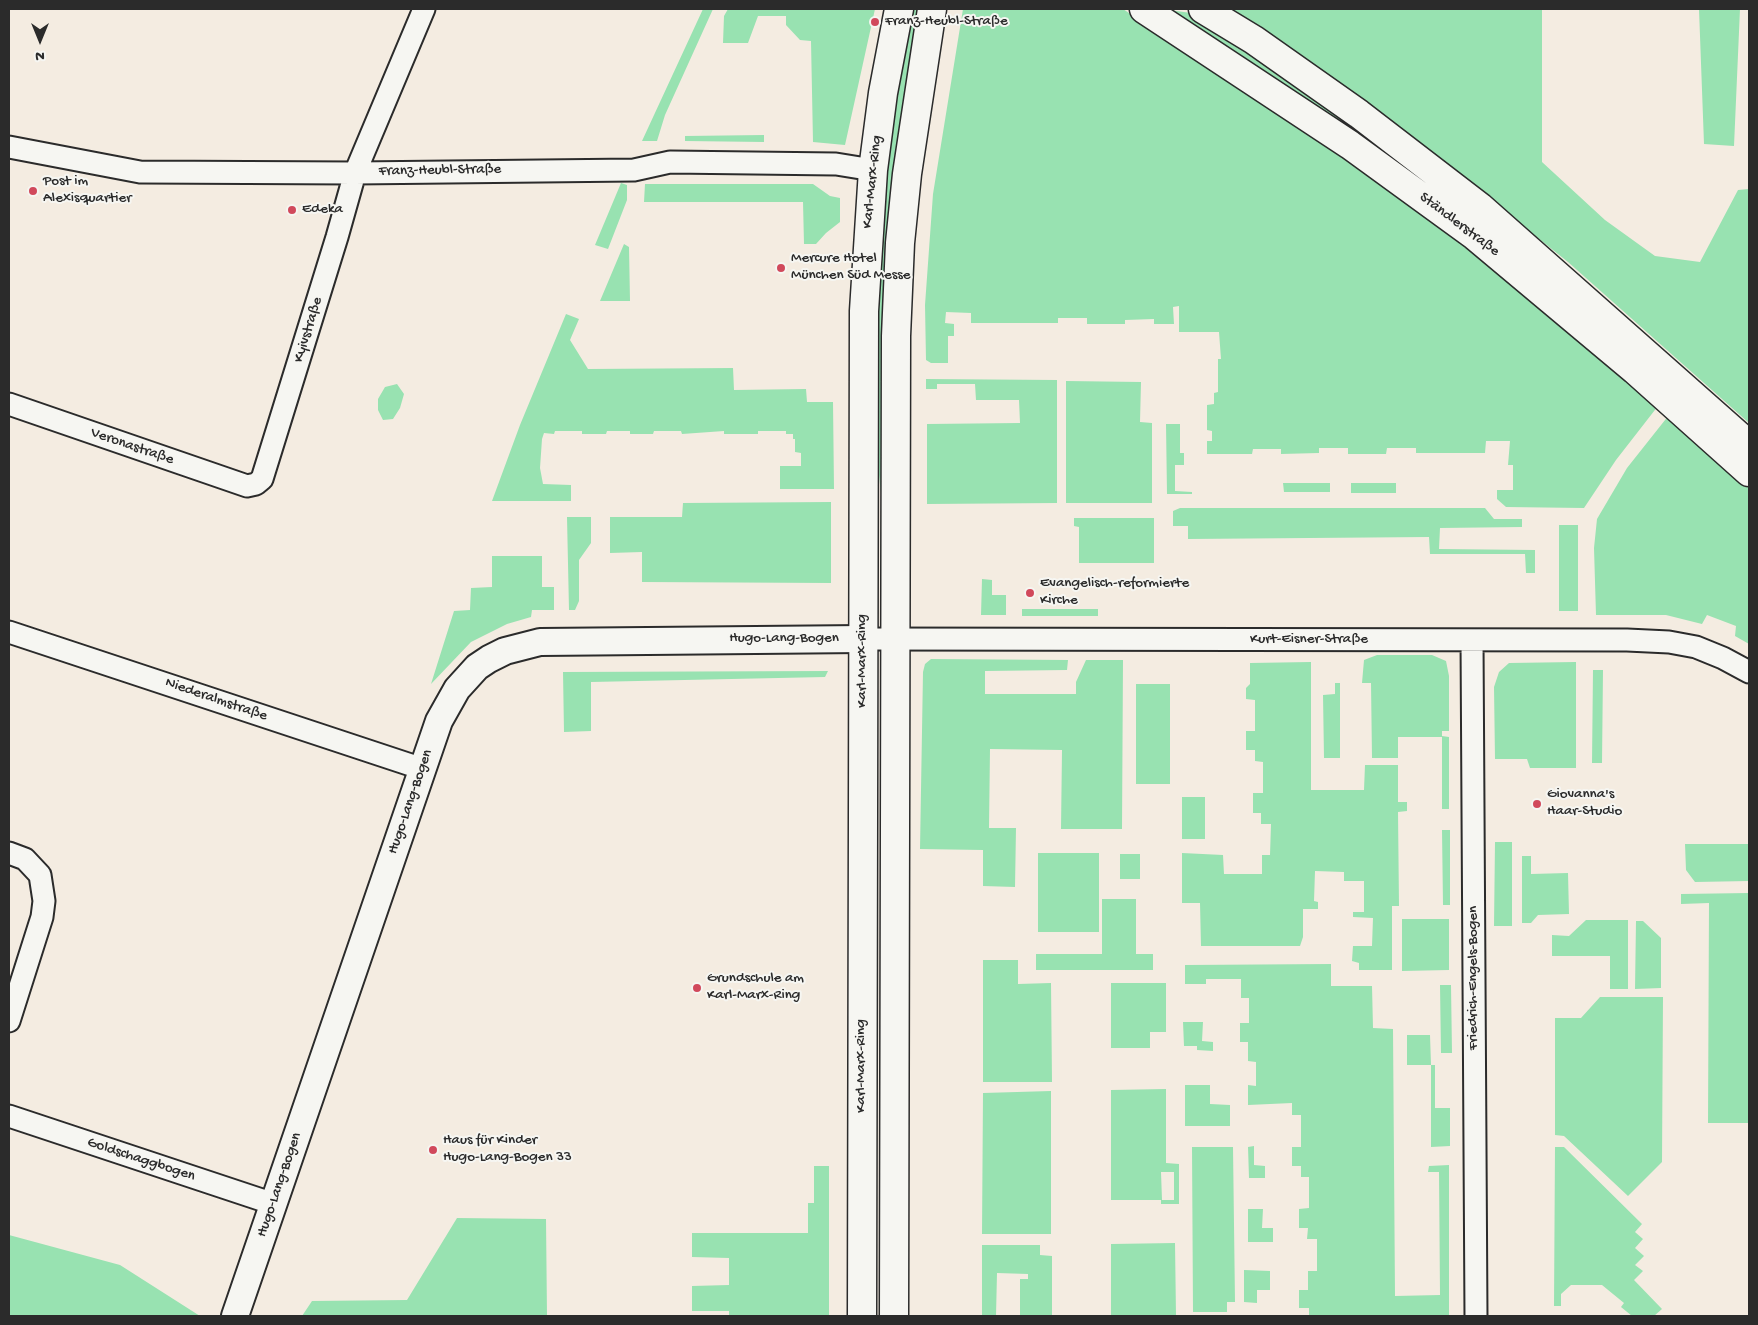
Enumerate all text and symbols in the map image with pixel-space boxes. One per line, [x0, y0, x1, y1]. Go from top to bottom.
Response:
place label: Franz-Heubl-Straße [885, 13, 1008, 31]
north arrow [15, 15, 65, 65]
marker: Franz-Heubl-Straße [869, 16, 881, 28]
text: N [35, 47, 45, 64]
street label: Karl-Marx-Ring [859, 135, 887, 229]
street label: Franz-Heubl-Straße [379, 161, 501, 181]
place label: Post im Alexisquartier [43, 173, 132, 208]
marker: Post im Alexisquartier [27, 185, 39, 197]
street label: Ständlerstraße [1415, 189, 1503, 261]
place label: Edeka [302, 201, 343, 219]
marker: Edeka [286, 204, 298, 216]
place label: Mercure Hotel München Süd Messe [791, 250, 910, 285]
marker: Mercure Hotel München Süd Messe [775, 262, 787, 274]
street label: Kyivstraße [291, 295, 327, 365]
street label: Veronastraße [88, 424, 176, 470]
place label: Evangelisch-reformierte Kirche [1040, 575, 1189, 610]
marker: Evangelisch-reformierte Kirche [1024, 587, 1036, 599]
street label: Karl-Marx-Ring [854, 614, 872, 708]
street label: Hugo-Lang-Bogen [729, 630, 839, 648]
street label: Kurt-Eisner-Straße [1250, 631, 1368, 649]
street label: Niederalmstraße [162, 674, 270, 726]
street label: Hugo-Lang-Bogen [385, 747, 437, 857]
place label: Giovanna's Haar-Studio [1547, 786, 1622, 821]
marker: Giovanna's Haar-Studio [1531, 798, 1543, 810]
street label: Friedrich-Engels-Bogen [1465, 906, 1483, 1050]
place label: Grundschule am Karl-Marx-Ring [707, 970, 804, 1005]
marker: Grundschule am Karl-Marx-Ring [691, 982, 703, 994]
street label: Karl-Marx-Ring [853, 1019, 871, 1113]
street label: Hugo-Lang-Bogen [254, 1130, 306, 1240]
place label: Haus für Kinder Hugo-Lang-Bogen 33 [443, 1132, 572, 1167]
street label: Goldschaggbogen [85, 1134, 197, 1186]
marker: Haus für Kinder Hugo-Lang-Bogen 33 [427, 1144, 439, 1156]

